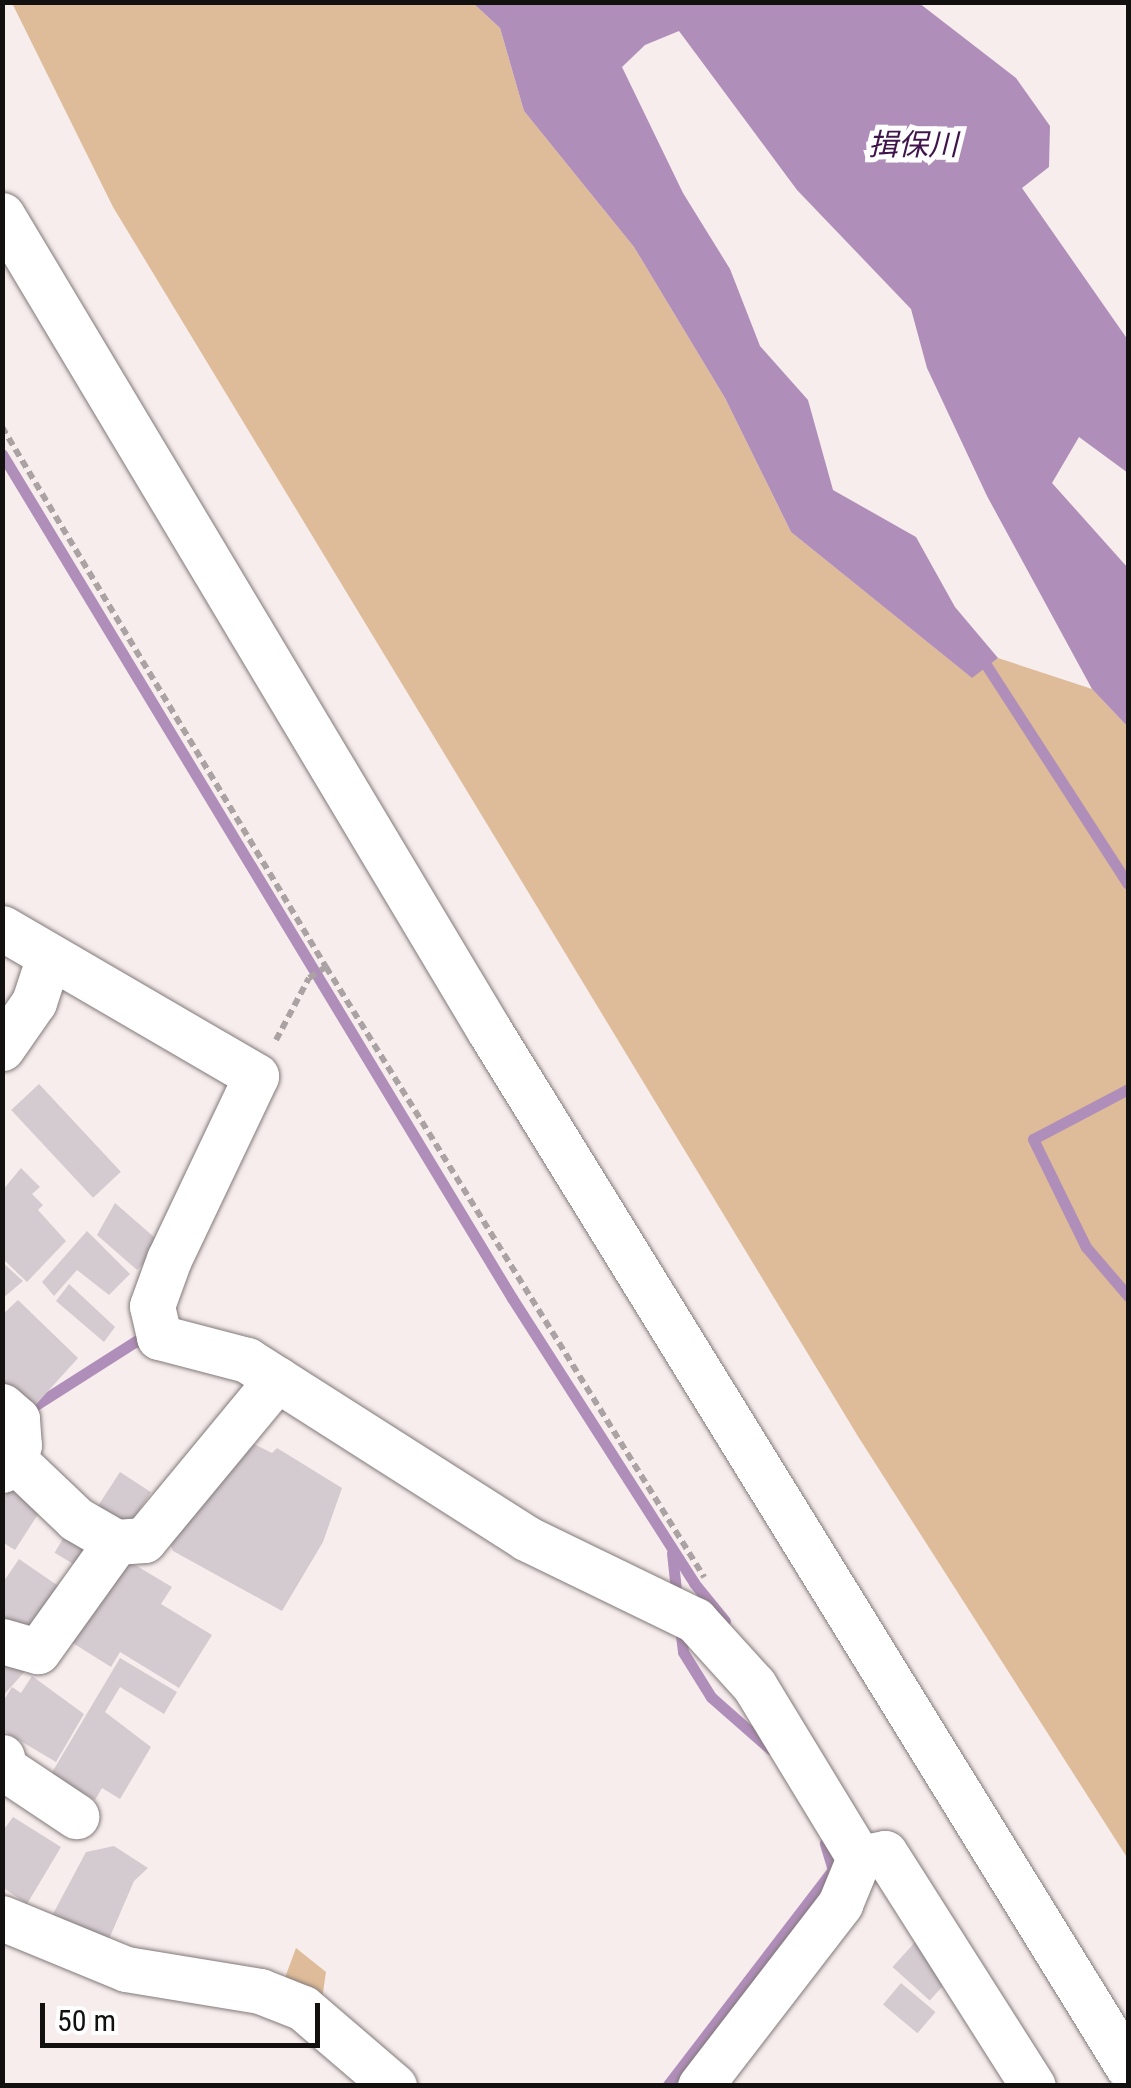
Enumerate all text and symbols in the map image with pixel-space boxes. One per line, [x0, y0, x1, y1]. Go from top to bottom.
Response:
water label: 揖保川 [868, 127, 958, 163]
scale bar [45, 1983, 325, 2045]
text: 50 m [57, 2003, 116, 2038]

